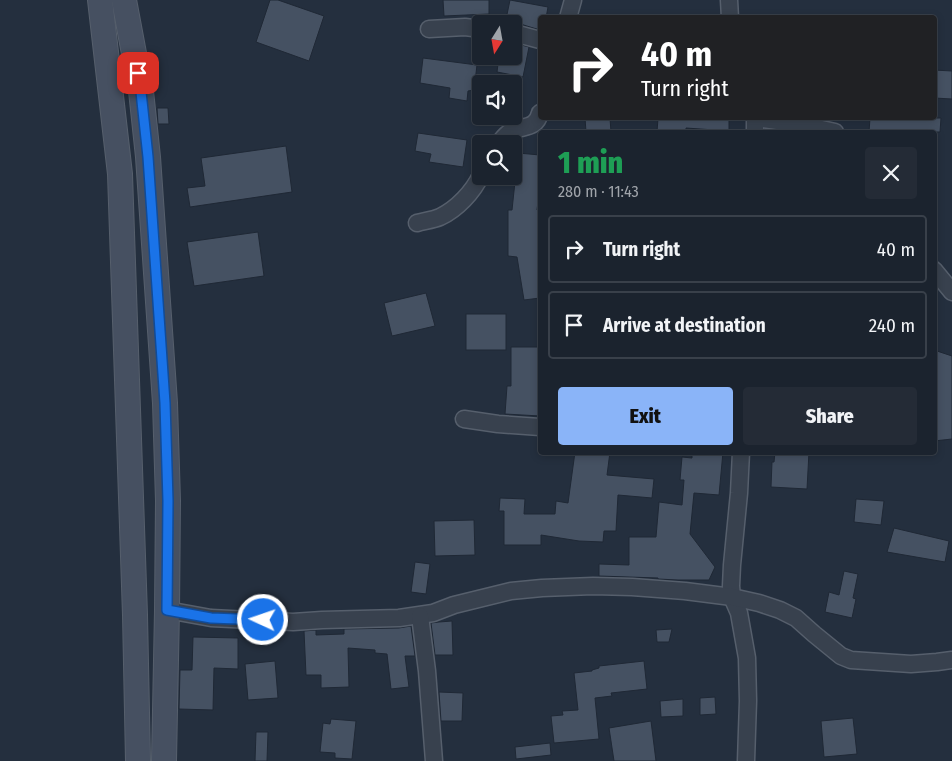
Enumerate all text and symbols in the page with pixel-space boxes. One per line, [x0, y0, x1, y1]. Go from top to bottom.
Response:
north arrow [472, 15, 522, 65]
map controls [472, 15, 522, 185]
text: 40 m [641, 33, 712, 75]
icon: right [558, 35, 623, 100]
pin [117, 52, 159, 94]
icon: arrive [124, 59, 152, 87]
button: sound [472, 75, 522, 125]
text: Turn right [641, 75, 729, 102]
button: search [472, 135, 522, 185]
text: 1 min [558, 145, 623, 181]
button: close [865, 147, 917, 199]
text: 280 m · 11:43 [558, 182, 639, 201]
icon: right [560, 235, 588, 263]
text: Turn right [603, 238, 680, 261]
text: 40 m [877, 238, 915, 261]
icon: arrive [560, 311, 588, 339]
text: Arrive at destination [603, 314, 766, 337]
text: 240 m [869, 314, 915, 337]
button: Exit [558, 387, 733, 445]
button: Share [743, 387, 917, 445]
position arrow [236, 593, 288, 645]

